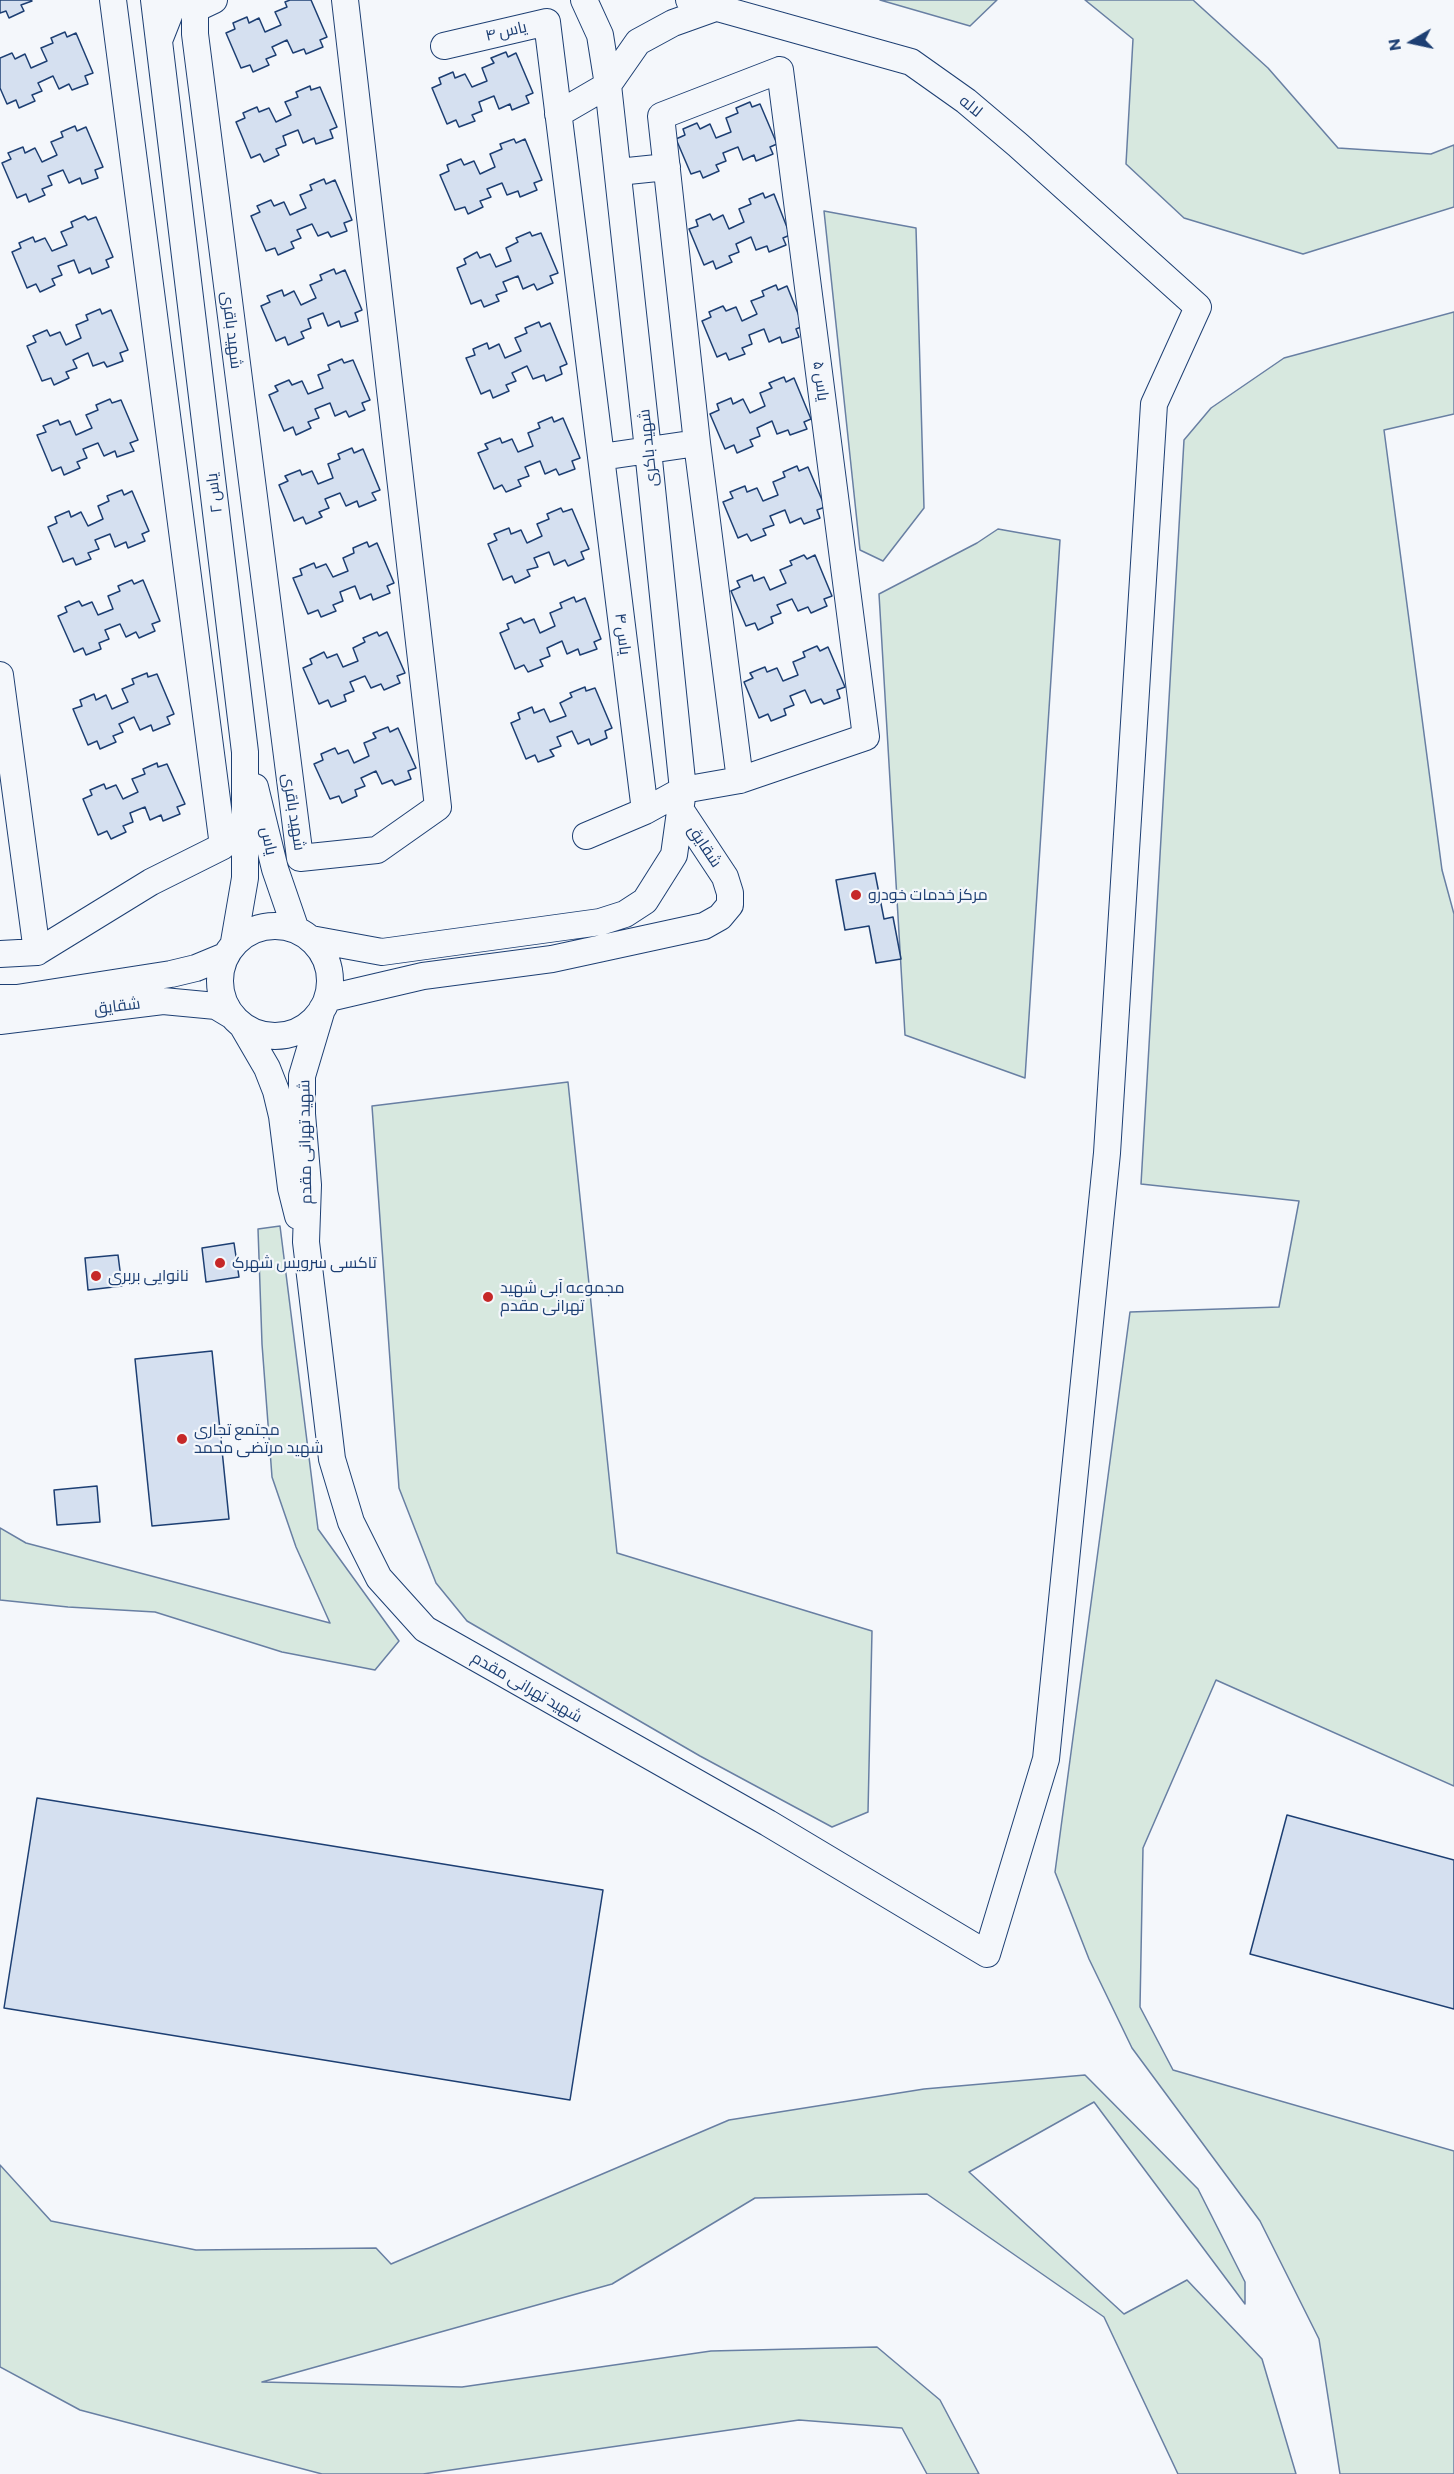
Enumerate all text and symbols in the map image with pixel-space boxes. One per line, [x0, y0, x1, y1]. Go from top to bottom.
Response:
north arrow [1382, 12, 1442, 72]
street label: یاس ۴ [483, 17, 529, 45]
text: N [1383, 37, 1404, 52]
street label: لاله [956, 91, 986, 121]
street label: شهید باقری [218, 290, 246, 370]
street label: یاس ۵ [809, 360, 833, 402]
street label: شهید باکری [634, 408, 662, 488]
street label: یاس ۲ [202, 472, 226, 514]
street label: یاس ۴ [611, 612, 635, 656]
street label: شهید باقری [278, 772, 310, 852]
street label: شقایق [684, 821, 726, 871]
street label: یاس [257, 825, 281, 857]
place label: مرکز خدمات خودرو [868, 885, 988, 905]
marker: مرکز خدمات خودرو [849, 888, 863, 902]
street label: شقایق [93, 994, 141, 1018]
street label: شهید تهرانی مقدم [294, 1080, 316, 1204]
place label: تاکسی سرویس شهرک [232, 1253, 377, 1273]
marker: تاکسی سرویس شهرک [213, 1256, 227, 1270]
place label: نانوایی بربری [108, 1266, 189, 1286]
marker: نانوایی بربری [89, 1269, 103, 1283]
place label: مجموعه آبی شهید تهرانی مقدم [500, 1278, 625, 1316]
marker: مجموعه آبی شهید تهرانی مقدم [481, 1290, 495, 1304]
place label: مجتمع تجاری شهید مرتضی محمد [194, 1420, 324, 1458]
marker: مجتمع تجاری شهید مرتضی محمد [175, 1432, 189, 1446]
street label: شهید تهرانی مقدم [468, 1648, 586, 1726]

